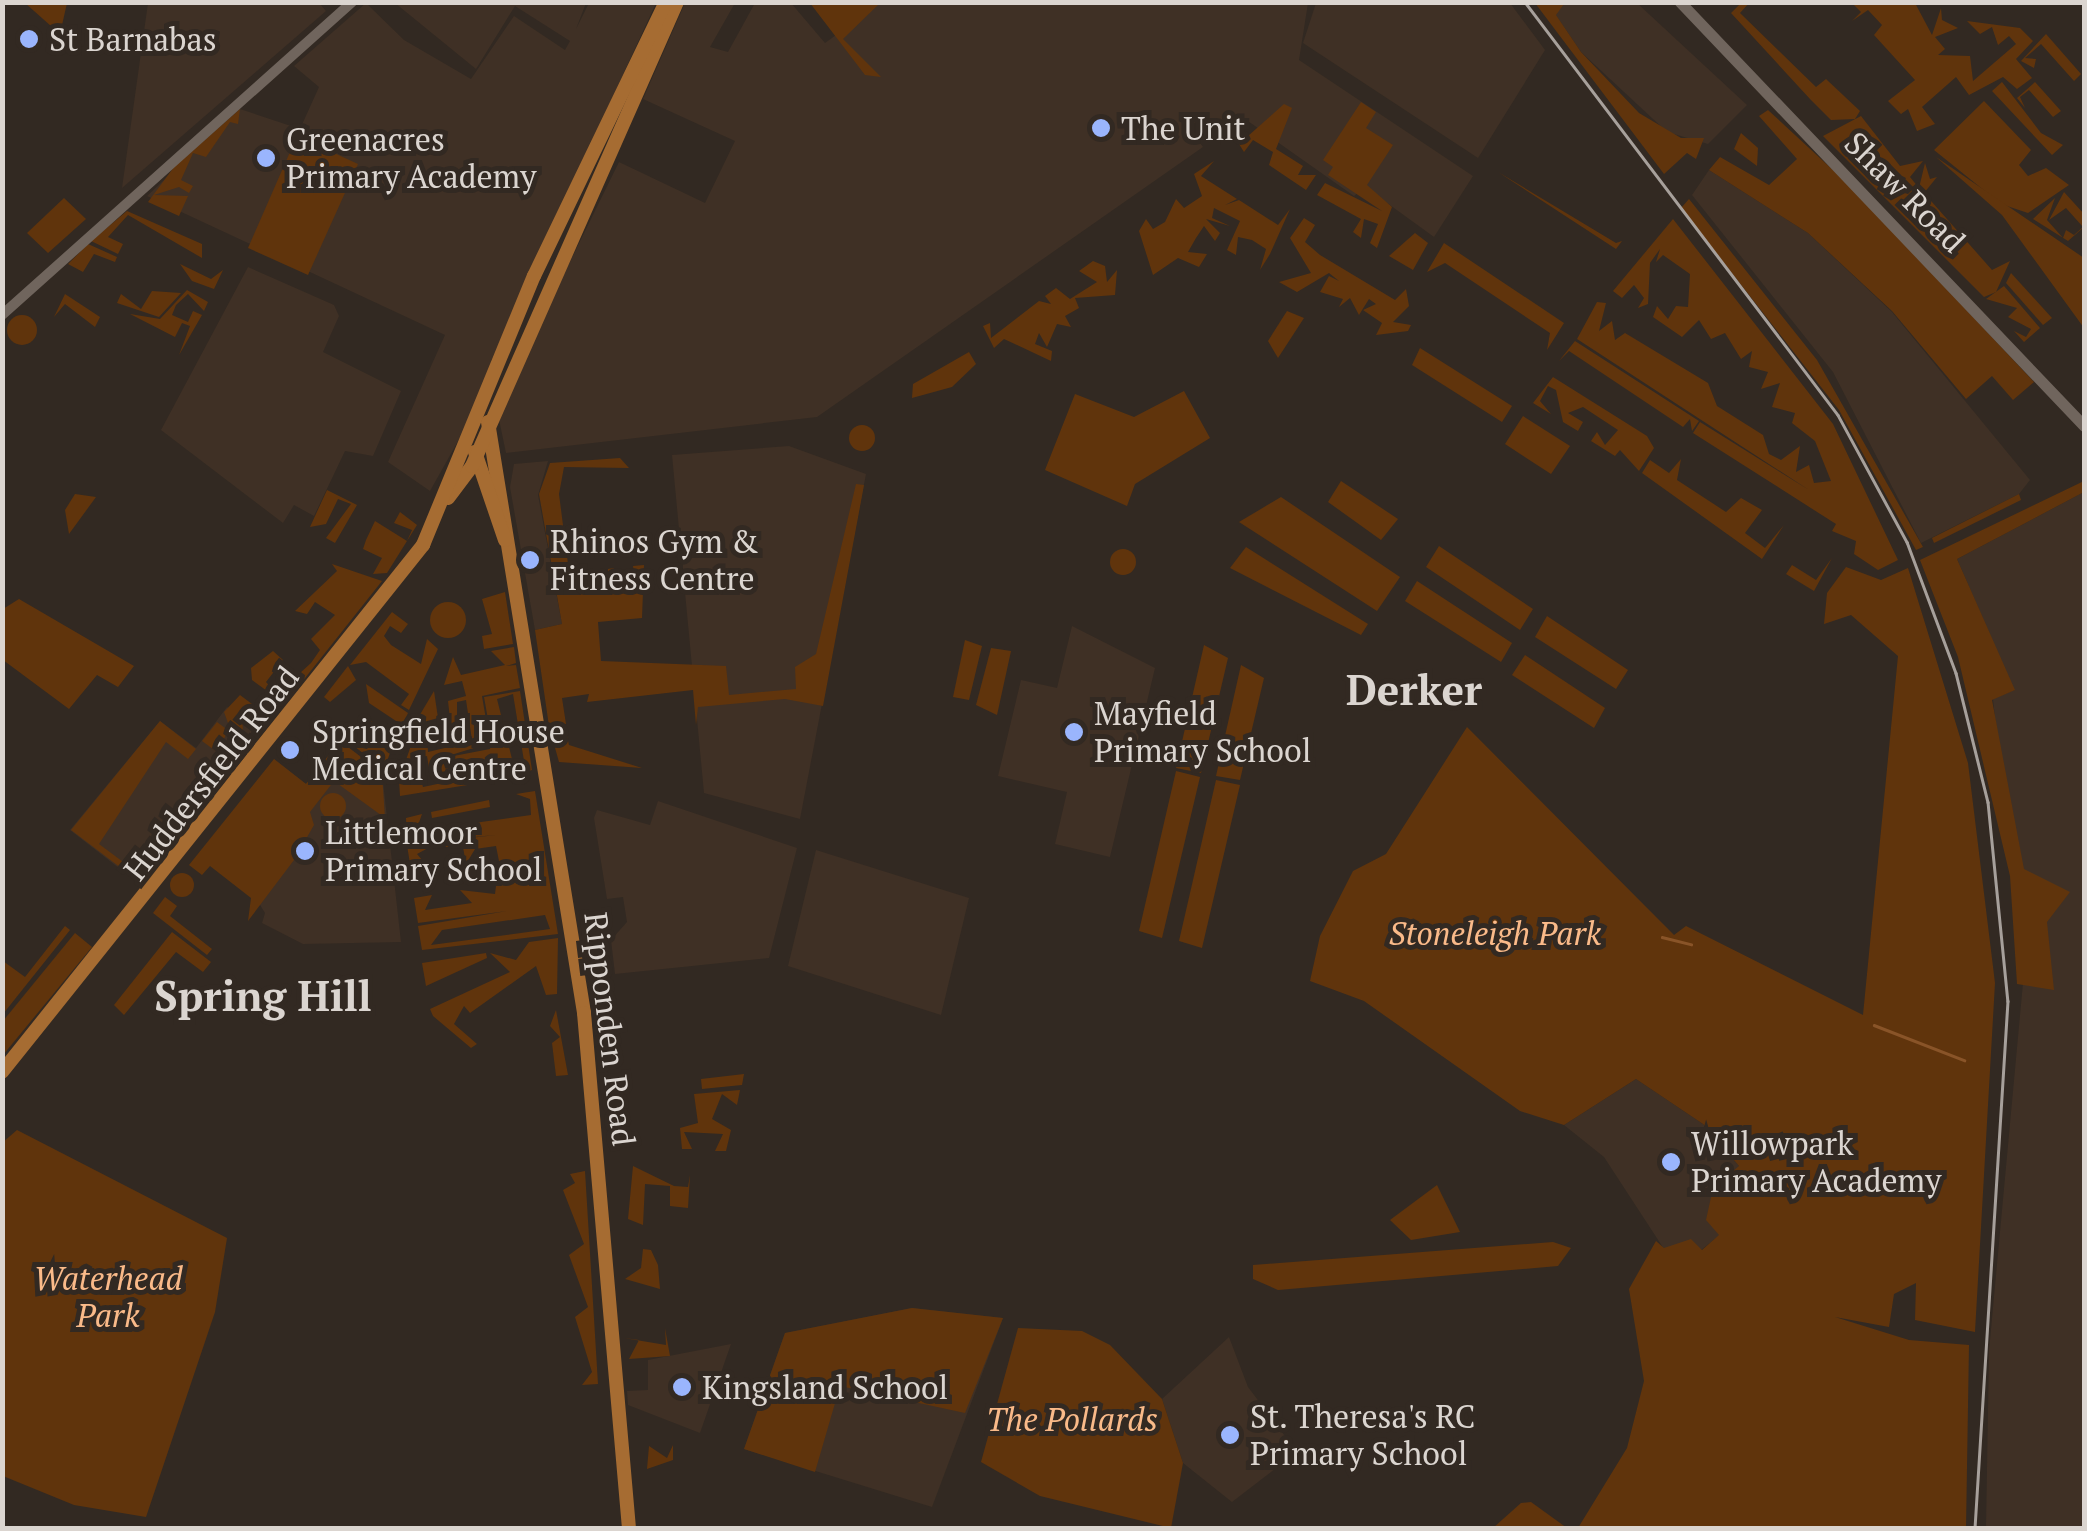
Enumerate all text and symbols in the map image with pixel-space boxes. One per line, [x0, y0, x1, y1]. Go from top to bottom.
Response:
place label: St Barnabas [49, 20, 217, 58]
marker: St Barnabas [18, 28, 40, 50]
place label: The Unit [1121, 109, 1245, 147]
marker: The Unit [1090, 117, 1112, 139]
place label: Greenacres Primary Academy [286, 121, 537, 196]
street label: Shaw Road [1837, 124, 1973, 260]
marker: Greenacres Primary Academy [255, 147, 277, 169]
place label: Rhinos Gym & Fitness Centre [550, 523, 759, 598]
marker: Rhinos Gym & Fitness Centre [519, 549, 541, 571]
street label: Huddersfield Road [115, 658, 307, 888]
district label: Derker [1346, 664, 1482, 714]
place label: Mayfield Primary School [1094, 695, 1311, 770]
place label: Springfield House Medical Centre [312, 713, 565, 788]
marker: Mayfield Primary School [1063, 721, 1085, 743]
marker: Springfield House Medical Centre [277, 737, 303, 763]
place label: Littlemoor Primary School [325, 814, 542, 889]
marker: Littlemoor Primary School [294, 840, 316, 862]
street label: Ripponden Road [577, 910, 643, 1148]
park label: Stoneleigh Park [1389, 914, 1601, 952]
district label: Spring Hill [154, 970, 372, 1020]
place label: Willowpark Primary Academy [1691, 1125, 1942, 1200]
marker: Willowpark Primary Academy [1660, 1151, 1682, 1173]
park label: Waterhead Park [33, 1260, 183, 1335]
place label: Kingsland School [702, 1368, 948, 1406]
marker: Kingsland School [671, 1376, 693, 1398]
place label: St. Theresa's RC Primary School [1250, 1398, 1477, 1473]
park label: The Pollards [986, 1400, 1158, 1438]
marker: St. Theresa's RC Primary School [1219, 1424, 1241, 1446]

